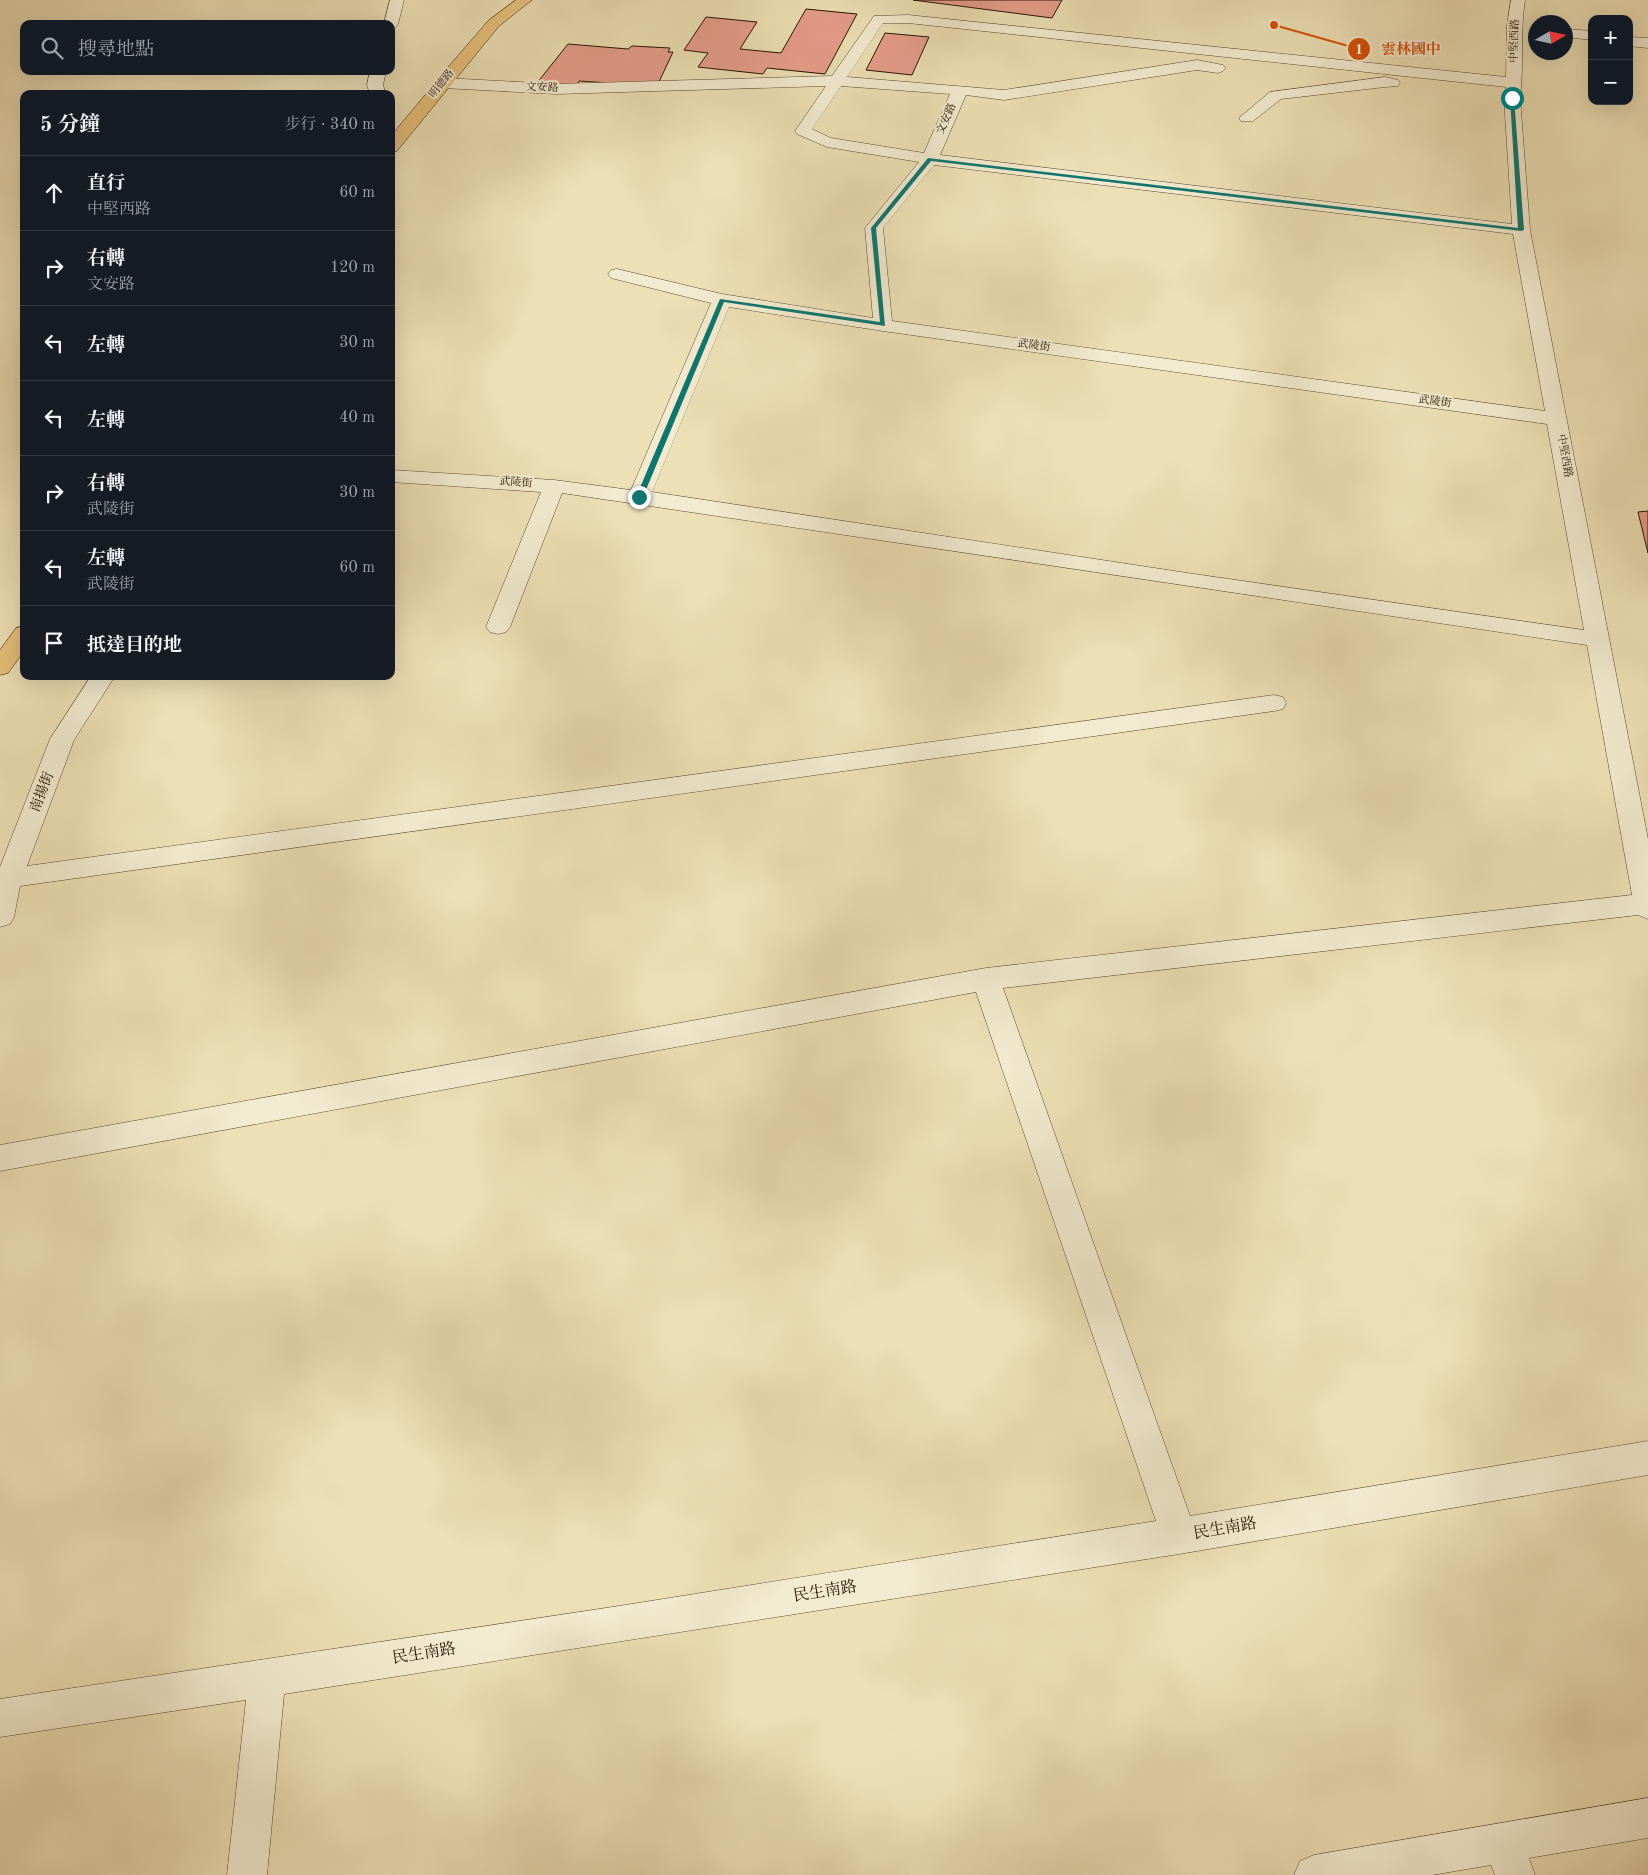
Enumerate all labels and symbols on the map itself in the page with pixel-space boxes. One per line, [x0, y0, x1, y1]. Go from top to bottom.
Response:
north arrow [1528, 15, 1573, 60]
street label: 中堅西路 [1507, 19, 1521, 63]
callout: 雲林國中 [1346, 34, 1451, 64]
text: 雲林國中 [1381, 41, 1441, 58]
text: 1 [1355, 43, 1363, 58]
street label: 明德路 [426, 66, 456, 100]
street label: 文安路 [525, 80, 559, 94]
route start [1501, 87, 1524, 110]
street label: 文安路 [934, 101, 959, 136]
street label: 武陵街 [1017, 336, 1051, 354]
street label: 武陵街 [1418, 392, 1452, 410]
street label: 中堅西路 [1555, 433, 1575, 479]
street label: 武陵街 [499, 474, 533, 490]
route end [628, 486, 651, 509]
street label: 南揚街 [27, 770, 56, 814]
street label: 民生南路 [1192, 1514, 1258, 1542]
street label: 民生南路 [792, 1577, 858, 1605]
street label: 民生南路 [391, 1639, 457, 1667]

